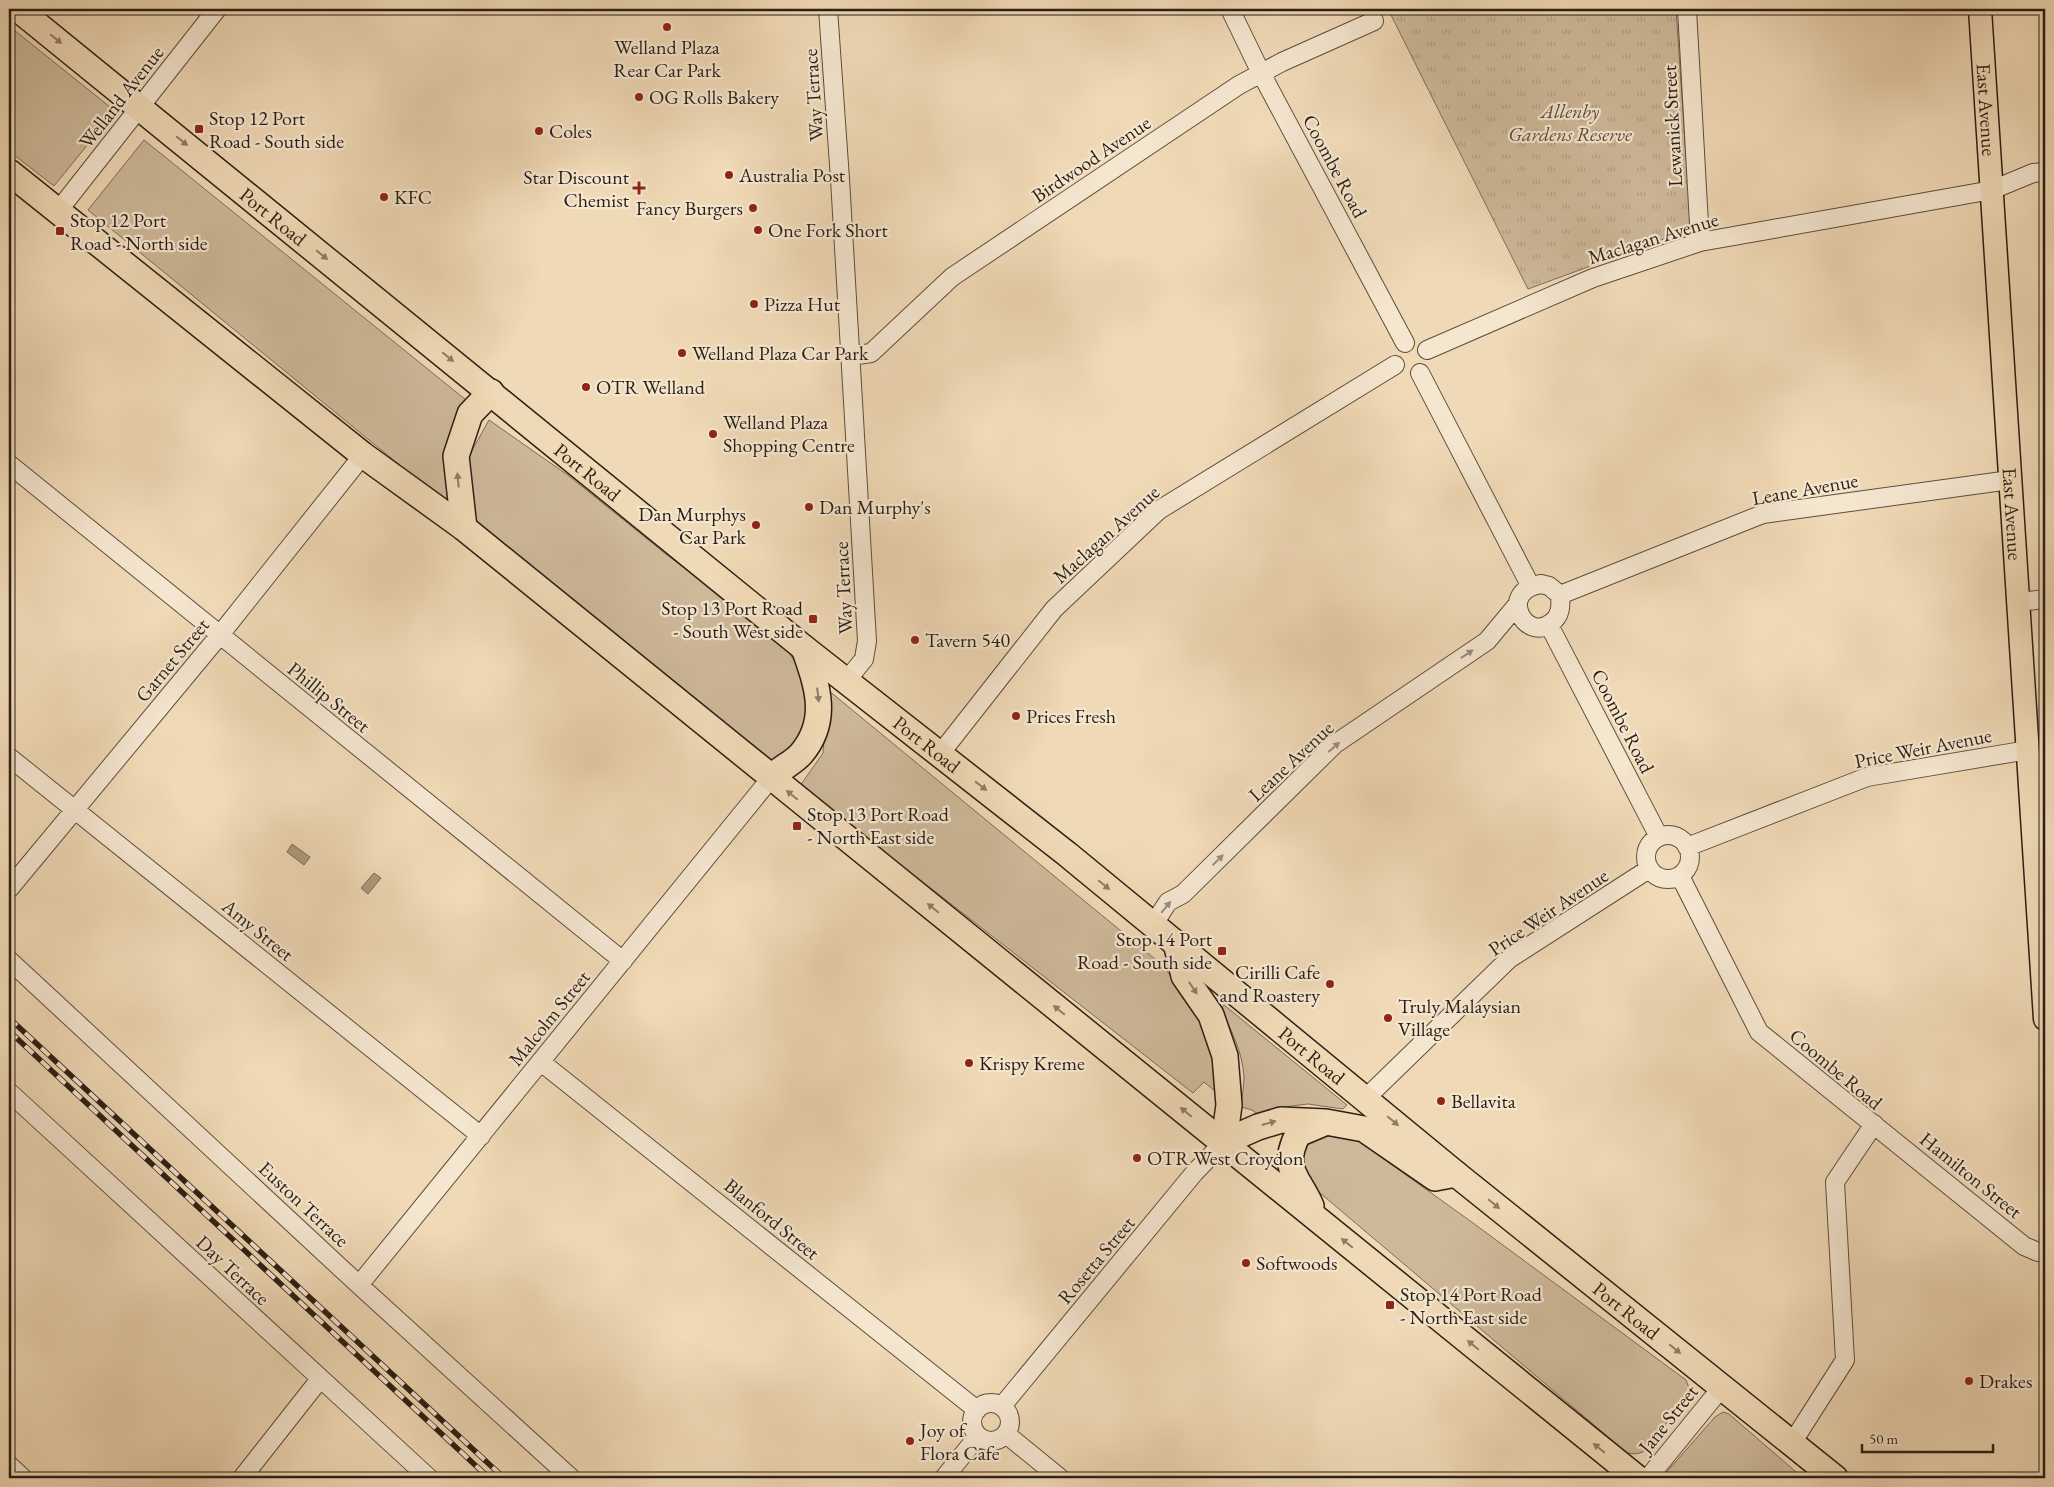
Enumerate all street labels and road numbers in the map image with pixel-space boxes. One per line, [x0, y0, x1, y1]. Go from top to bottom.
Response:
street label: Welland Avenue [73, 40, 169, 154]
street label: Way Terrace [797, 48, 829, 142]
street label: East Avenue [1971, 63, 2002, 157]
street label: Lewanick Street [1656, 64, 1688, 187]
street label: Birdwood Avenue [1027, 110, 1156, 208]
street label: Coombe Road [1297, 110, 1374, 223]
street label: Port Road [235, 182, 313, 252]
street label: Maclagan Avenue [1585, 206, 1722, 270]
street label: Port Road [549, 437, 627, 508]
street label: Leane Avenue [1750, 467, 1860, 511]
street label: East Avenue [1997, 467, 2028, 561]
street label: Maclagan Avenue [1047, 479, 1165, 589]
street label: Way Terrace [828, 541, 858, 635]
street label: Garnet Street [129, 612, 215, 707]
street label: Phillip Street [282, 656, 376, 739]
street label: Coombe Road [1586, 665, 1661, 778]
street label: Port Road [888, 710, 967, 779]
street label: Leane Avenue [1243, 715, 1339, 807]
street label: Price Weir Avenue [1852, 722, 1994, 774]
street label: Price Weir Avenue [1483, 862, 1613, 962]
street label: Amy Street [216, 892, 300, 967]
street label: Malcolm Street [502, 964, 596, 1071]
street label: Port Road [1273, 1020, 1351, 1091]
street label: Coombe Road [1784, 1023, 1889, 1116]
street label: Hamilton Street [1915, 1126, 2028, 1225]
street label: Euston Terrace [253, 1155, 355, 1253]
street label: Blanford Street [719, 1173, 826, 1266]
street label: Rosetta Street [1052, 1210, 1141, 1309]
street label: Day Terrace [191, 1229, 276, 1311]
street label: Port Road [1587, 1276, 1666, 1346]
street label: Jane Street [1631, 1379, 1704, 1460]

